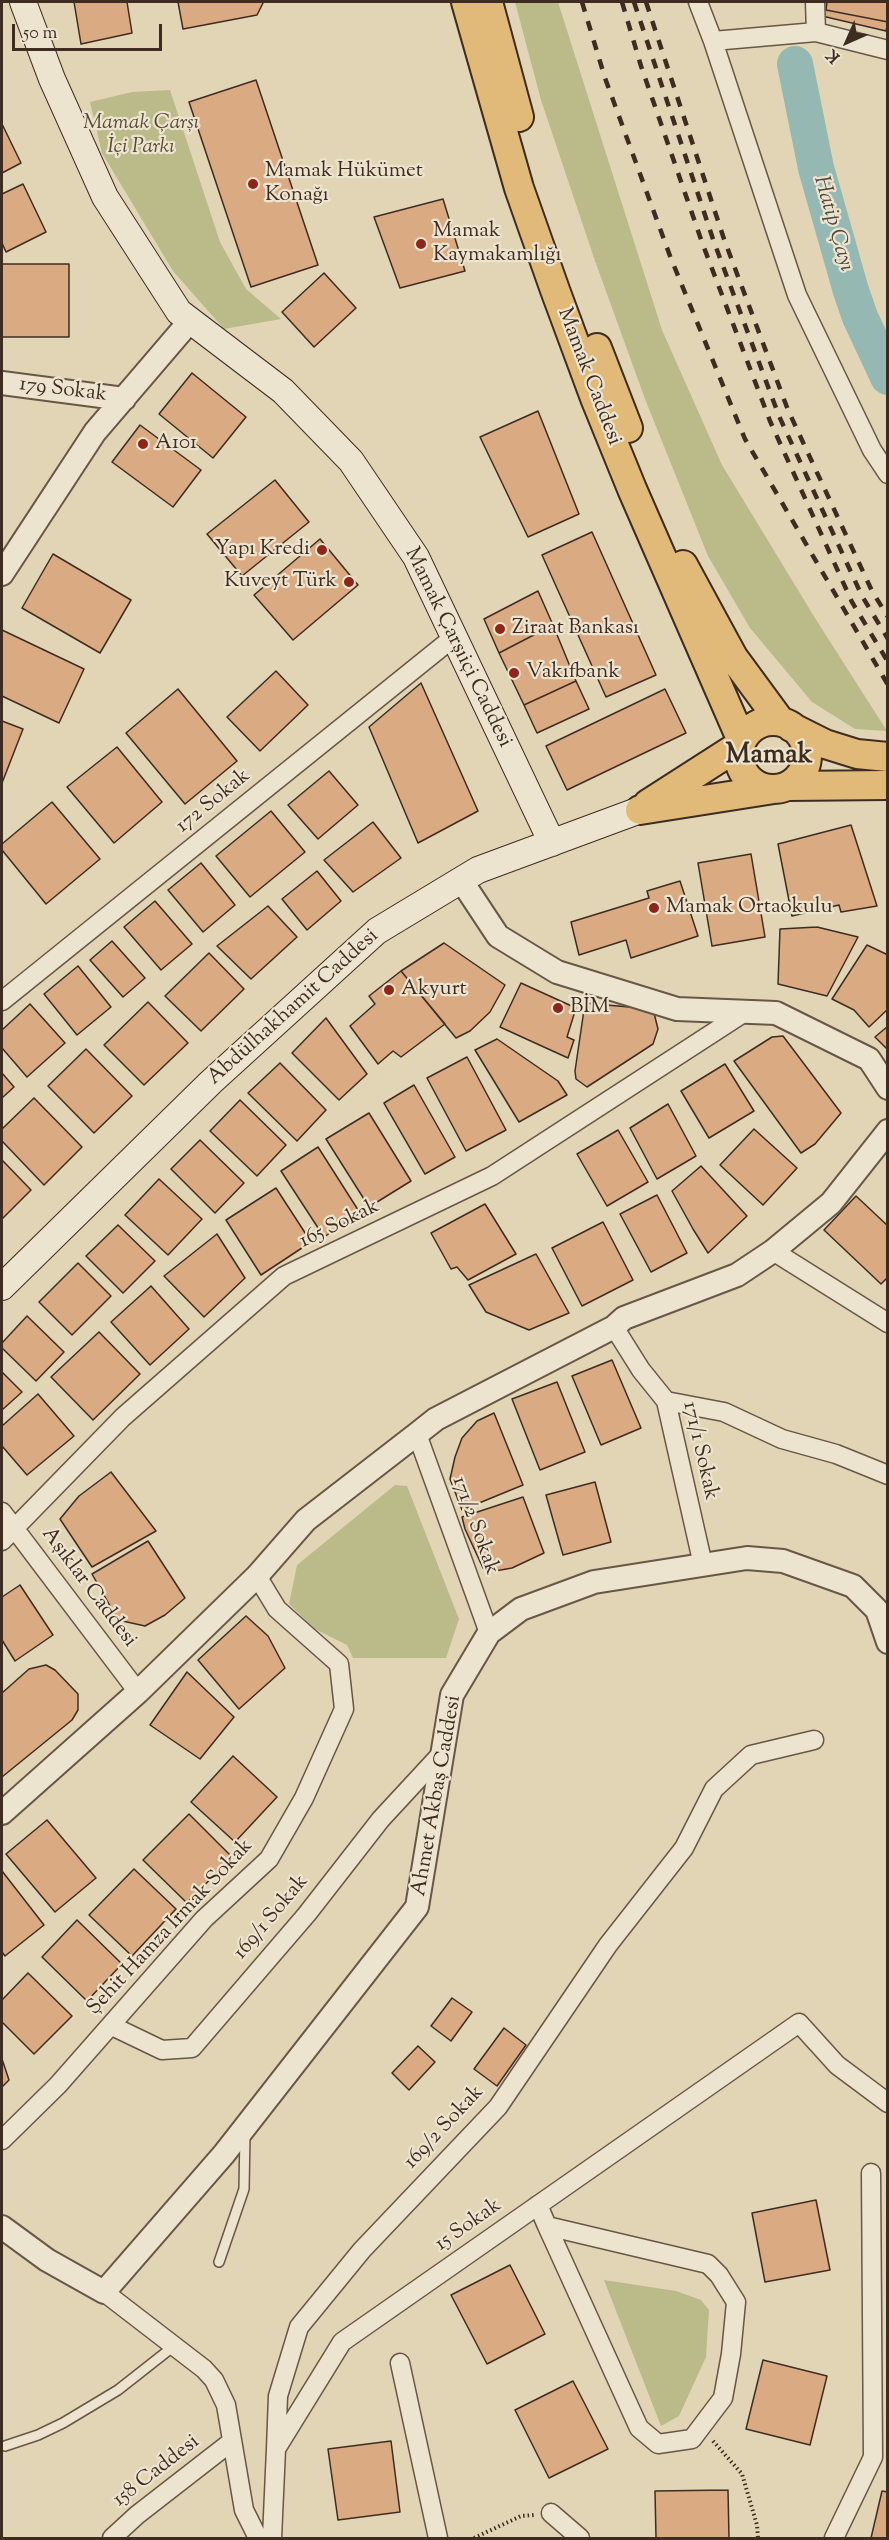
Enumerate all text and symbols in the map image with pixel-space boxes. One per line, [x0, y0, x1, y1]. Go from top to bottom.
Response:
scale bar [15, 12, 165, 50]
north arrow [817, 12, 877, 72]
text: 50 m [23, 21, 57, 47]
text: K [822, 43, 846, 67]
park label: Mamak Çarşı İçi Parkı [83, 111, 199, 161]
place label: Mamak Hükümet Konağı [265, 159, 423, 209]
water label: Hatip Çayı [806, 173, 858, 275]
marker: Mamak Hükümet Konağı [246, 177, 260, 191]
place label: Mamak Kaymakamlığı [433, 219, 562, 269]
marker: Mamak Kaymakamlığı [414, 237, 428, 251]
street label: Mamak Caddesi [550, 305, 626, 449]
street label: 179 Sokak [18, 373, 108, 409]
place label: A101 [155, 431, 197, 457]
marker: A101 [136, 437, 150, 451]
place label: Yapı Kredi [215, 537, 310, 563]
marker: Yapı Kredi [315, 543, 329, 557]
street label: Mamak Çarşıiçi Caddesi [398, 544, 516, 752]
place label: Kuveyt Türk [224, 569, 337, 595]
marker: Kuveyt Türk [342, 575, 356, 589]
place label: Ziraat Bankası [512, 616, 639, 642]
marker: Ziraat Bankası [493, 622, 507, 636]
place label: Vakıfbank [526, 660, 620, 686]
marker: Vakıfbank [507, 666, 521, 680]
district label: Mamak [726, 741, 812, 773]
street label: 172 Sokak [172, 764, 256, 840]
place label: Mamak Ortaokulu [666, 895, 833, 921]
marker: Mamak Ortaokulu [647, 901, 661, 915]
street label: Abdülhakhamit Caddesi [203, 924, 385, 1092]
place label: Akyurt [401, 977, 467, 1003]
marker: Akyurt [382, 983, 396, 997]
place label: BİM [570, 995, 609, 1021]
marker: BİM [551, 1001, 565, 1015]
street label: 165 Sokak [296, 1195, 384, 1255]
street label: 171/1 Sokak [675, 1399, 723, 1503]
street label: 171/2 Sokak [445, 1473, 503, 1579]
street label: Aşıklar Caddesi [35, 1523, 141, 1653]
street label: Ahmet Akbaş Caddesi [408, 1694, 468, 1898]
street label: Şehit Hamza Irmak Sokak [83, 1835, 259, 2021]
street label: 169/1 Sokak [229, 1870, 315, 1966]
street label: 169/2 Sokak [400, 2081, 490, 2175]
street label: 15 Sokak [431, 2194, 507, 2258]
street label: 158 Caddesi [109, 2430, 205, 2514]

